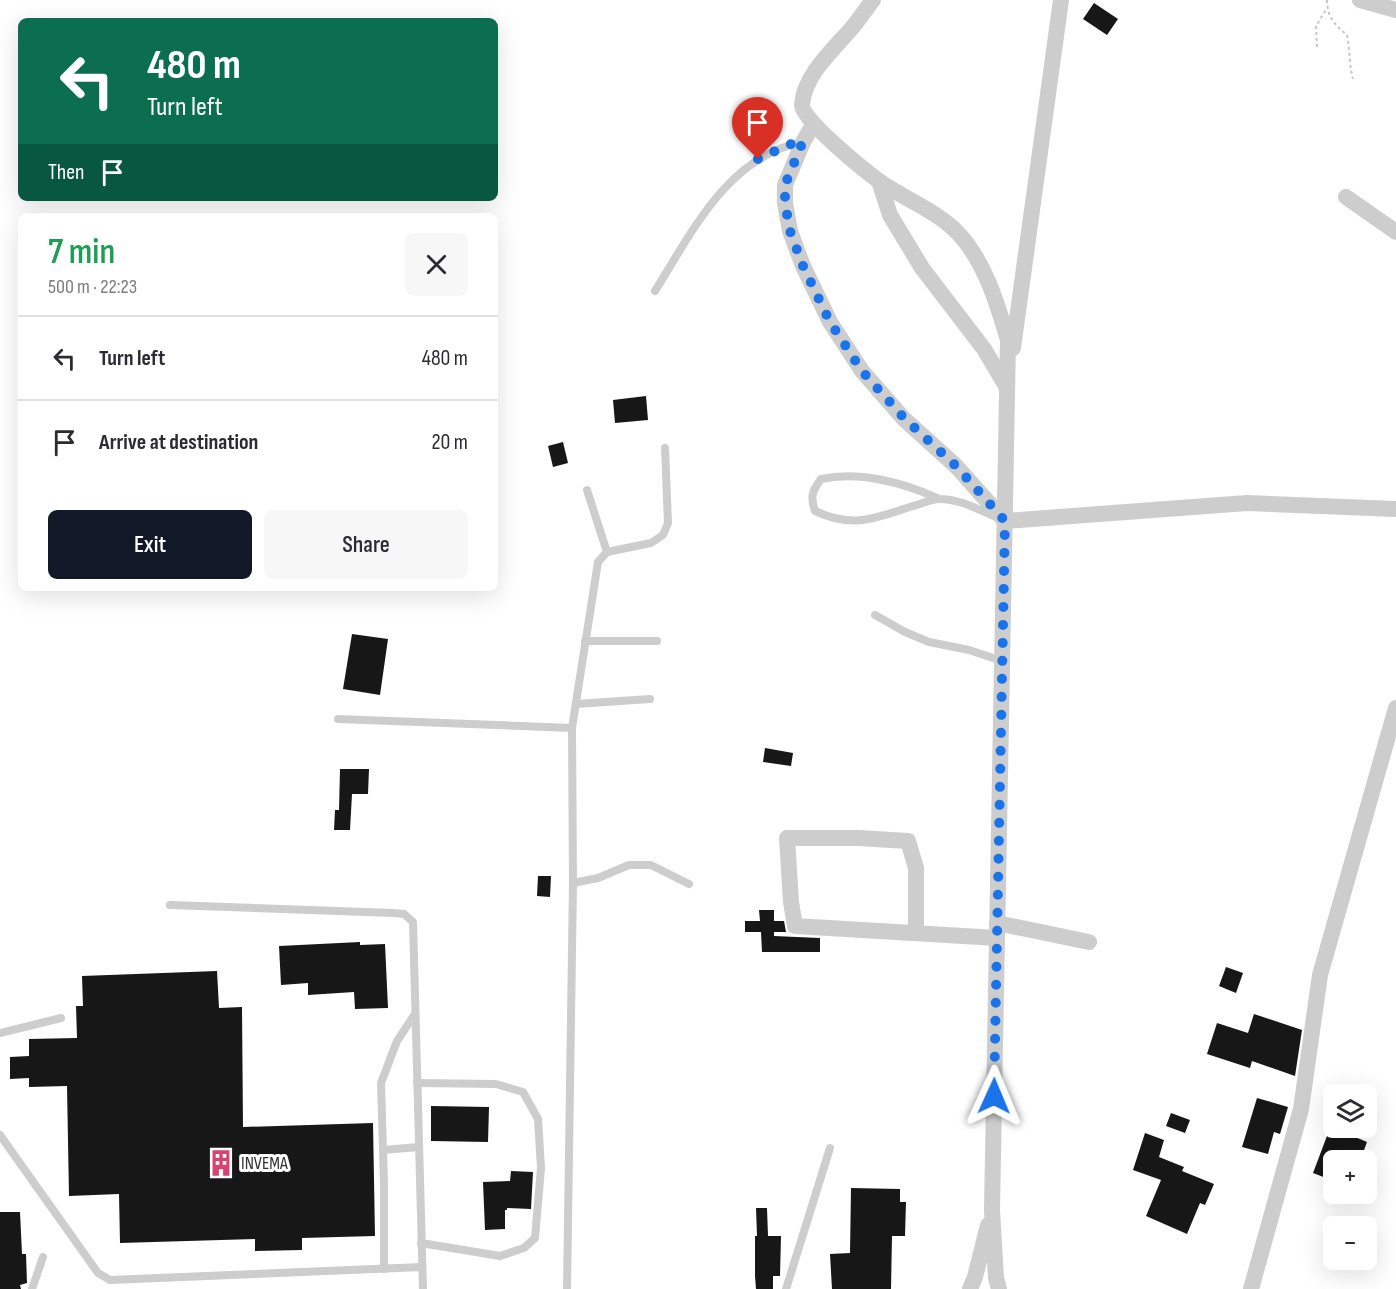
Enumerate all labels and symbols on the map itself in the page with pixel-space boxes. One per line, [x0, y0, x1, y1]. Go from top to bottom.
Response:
pin [732, 97, 783, 159]
position arrow [962, 1064, 1026, 1128]
building icon: INVEMA [206, 1148, 236, 1178]
place label: INVEMA [241, 1153, 288, 1174]

